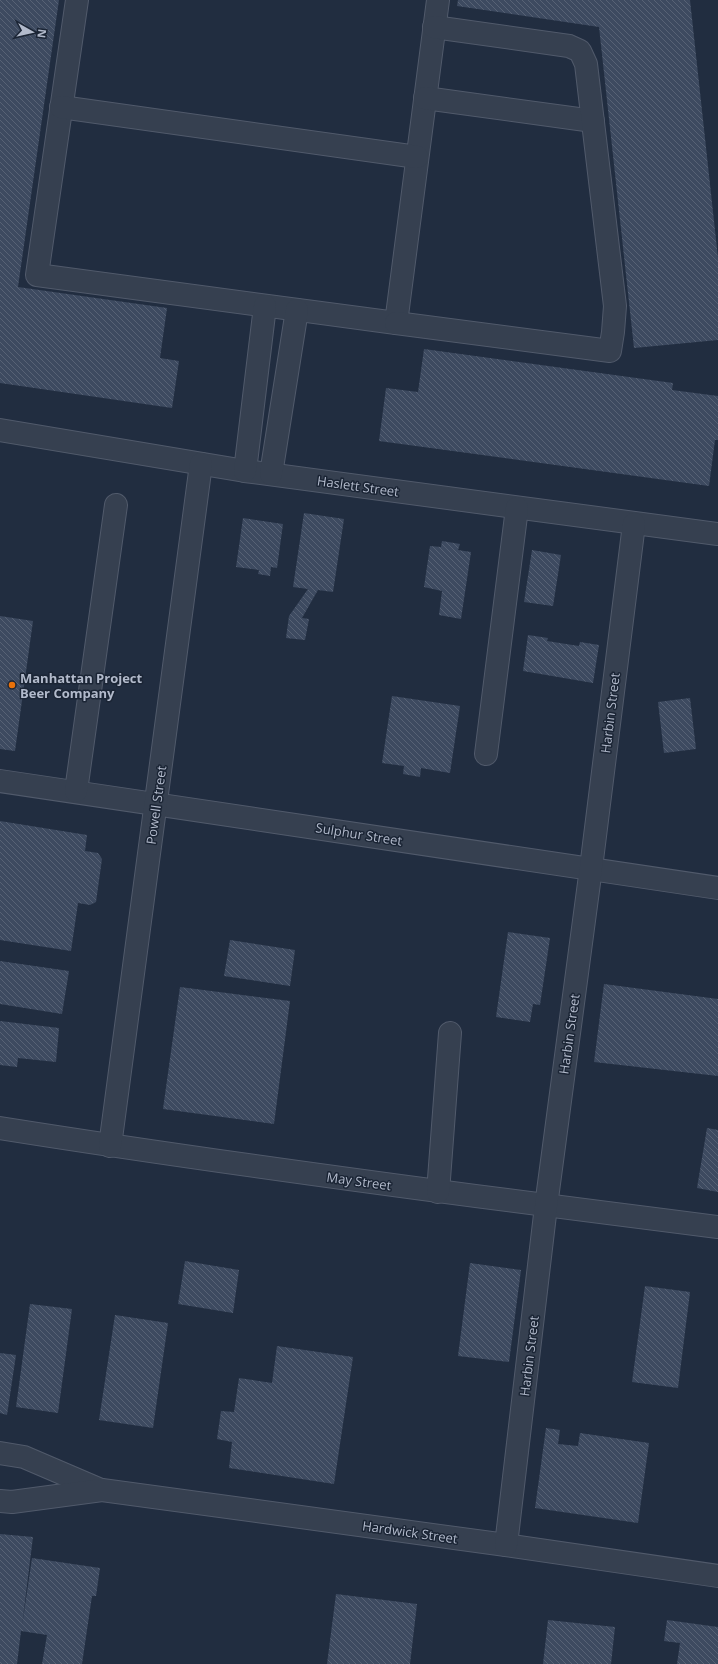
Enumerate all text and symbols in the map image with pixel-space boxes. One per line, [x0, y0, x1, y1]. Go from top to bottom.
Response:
north arrow [12, 12, 52, 52]
text: N [34, 28, 50, 39]
street label: Haslett Street [316, 471, 400, 501]
place label: Manhattan Project Beer Company [20, 669, 143, 702]
street label: Harbin Street [596, 671, 624, 754]
marker: Manhattan Project Beer Company [7, 680, 17, 690]
street label: Powell Street [142, 764, 170, 845]
street label: Sulphur Street [314, 818, 404, 850]
street label: Harbin Street [554, 992, 584, 1075]
street label: May Street [326, 1168, 393, 1194]
street label: Harbin Street [515, 1314, 543, 1397]
street label: Hardwick Street [361, 1516, 459, 1548]

